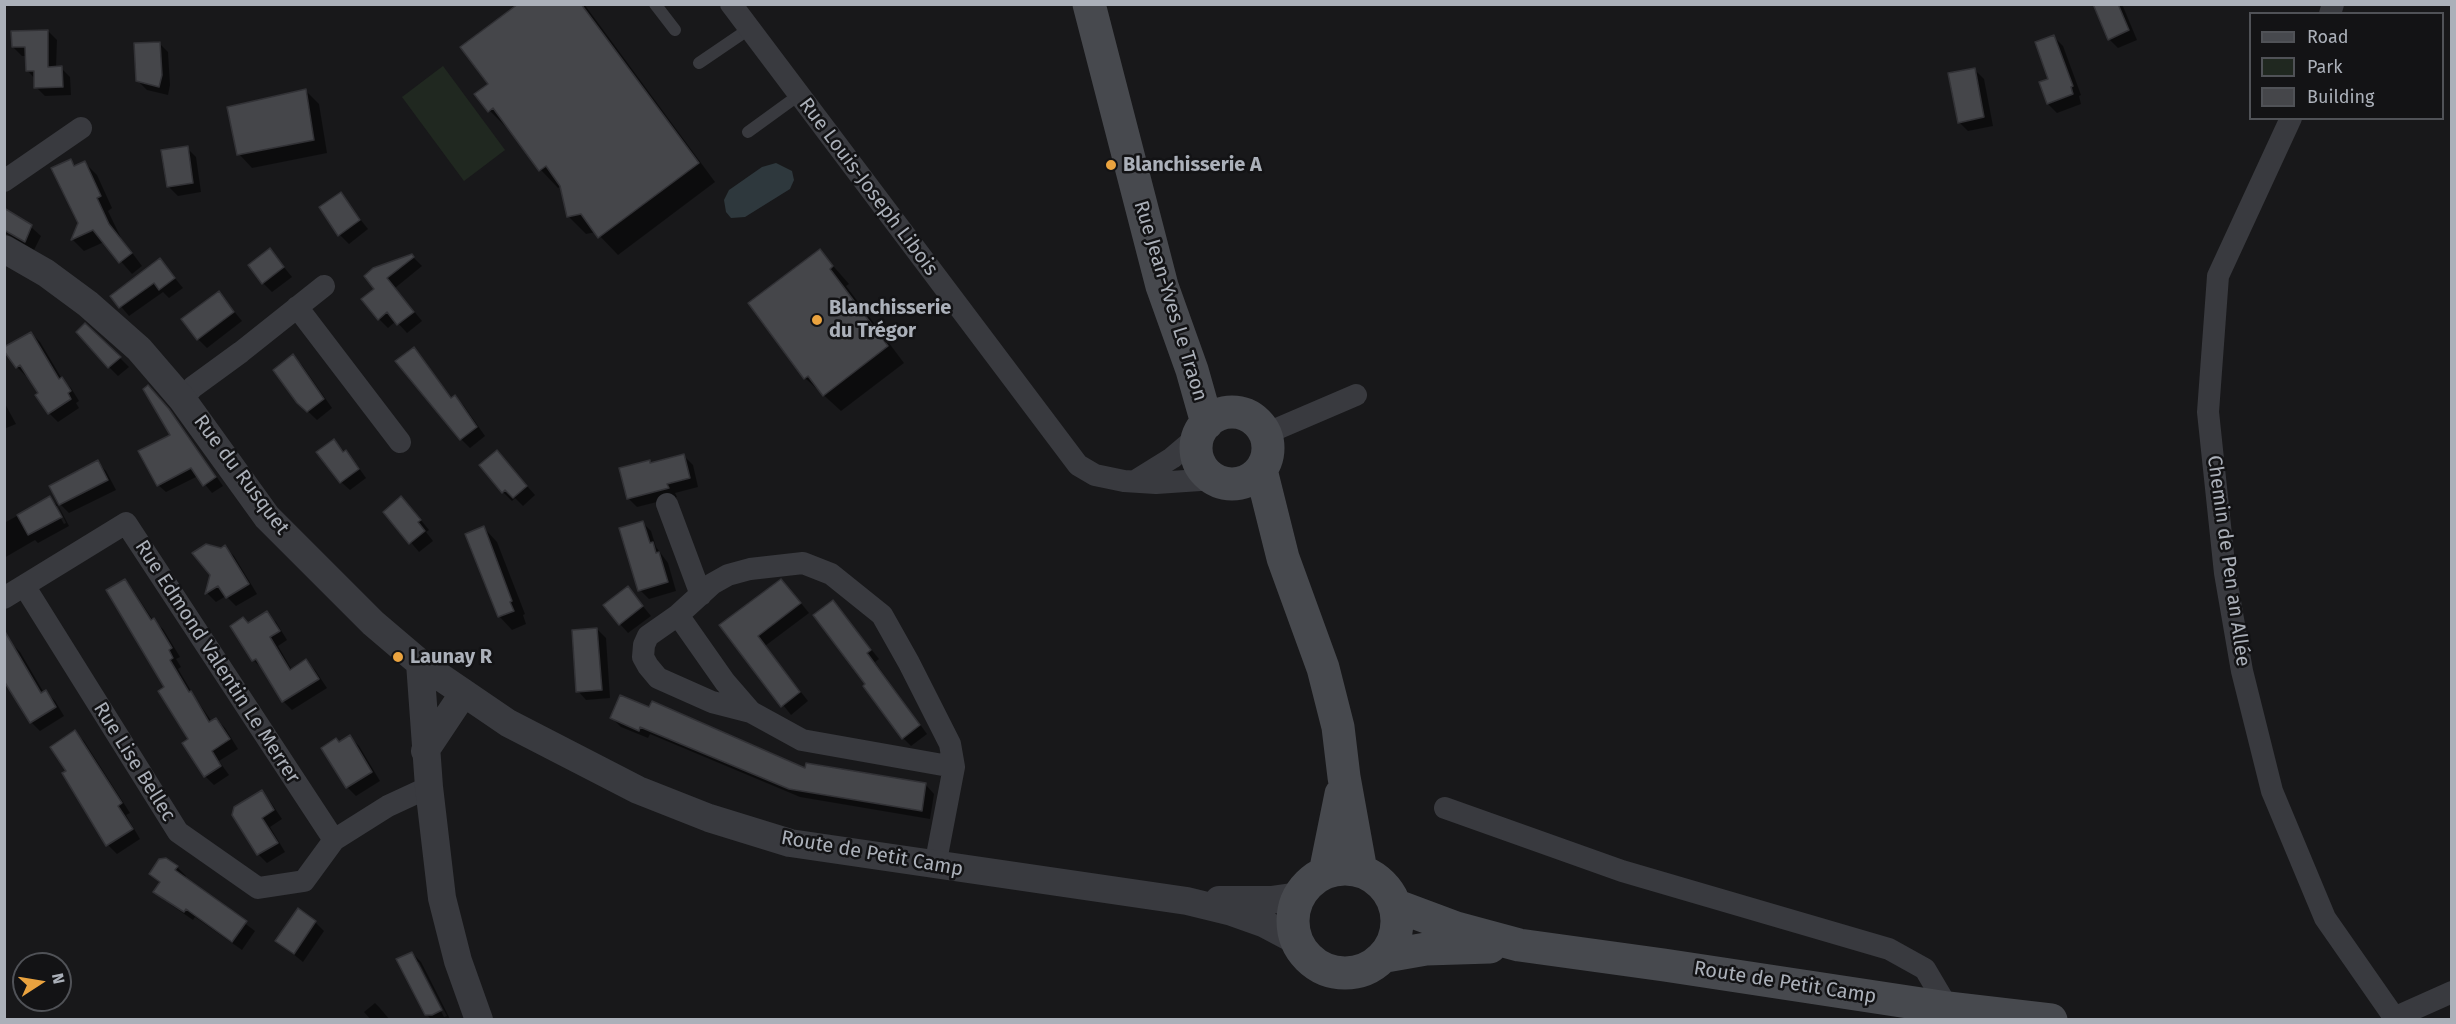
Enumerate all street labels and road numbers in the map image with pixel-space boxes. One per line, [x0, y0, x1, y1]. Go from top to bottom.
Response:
street label: Rue Louis-Joseph Libois [793, 93, 943, 281]
street label: Rue Jean-Yves Le Traon [1128, 198, 1212, 404]
street label: Rue du Rusquet [188, 410, 294, 540]
street label: Chemin de Pen an Allée [2201, 454, 2255, 668]
street label: Rue Edmond Valentin Le Merrer [129, 536, 305, 788]
street label: Rue Lise Bellec [88, 698, 180, 826]
street label: Route de Petit Camp [779, 826, 965, 882]
street label: Route de Petit Camp [1692, 957, 1878, 1009]

